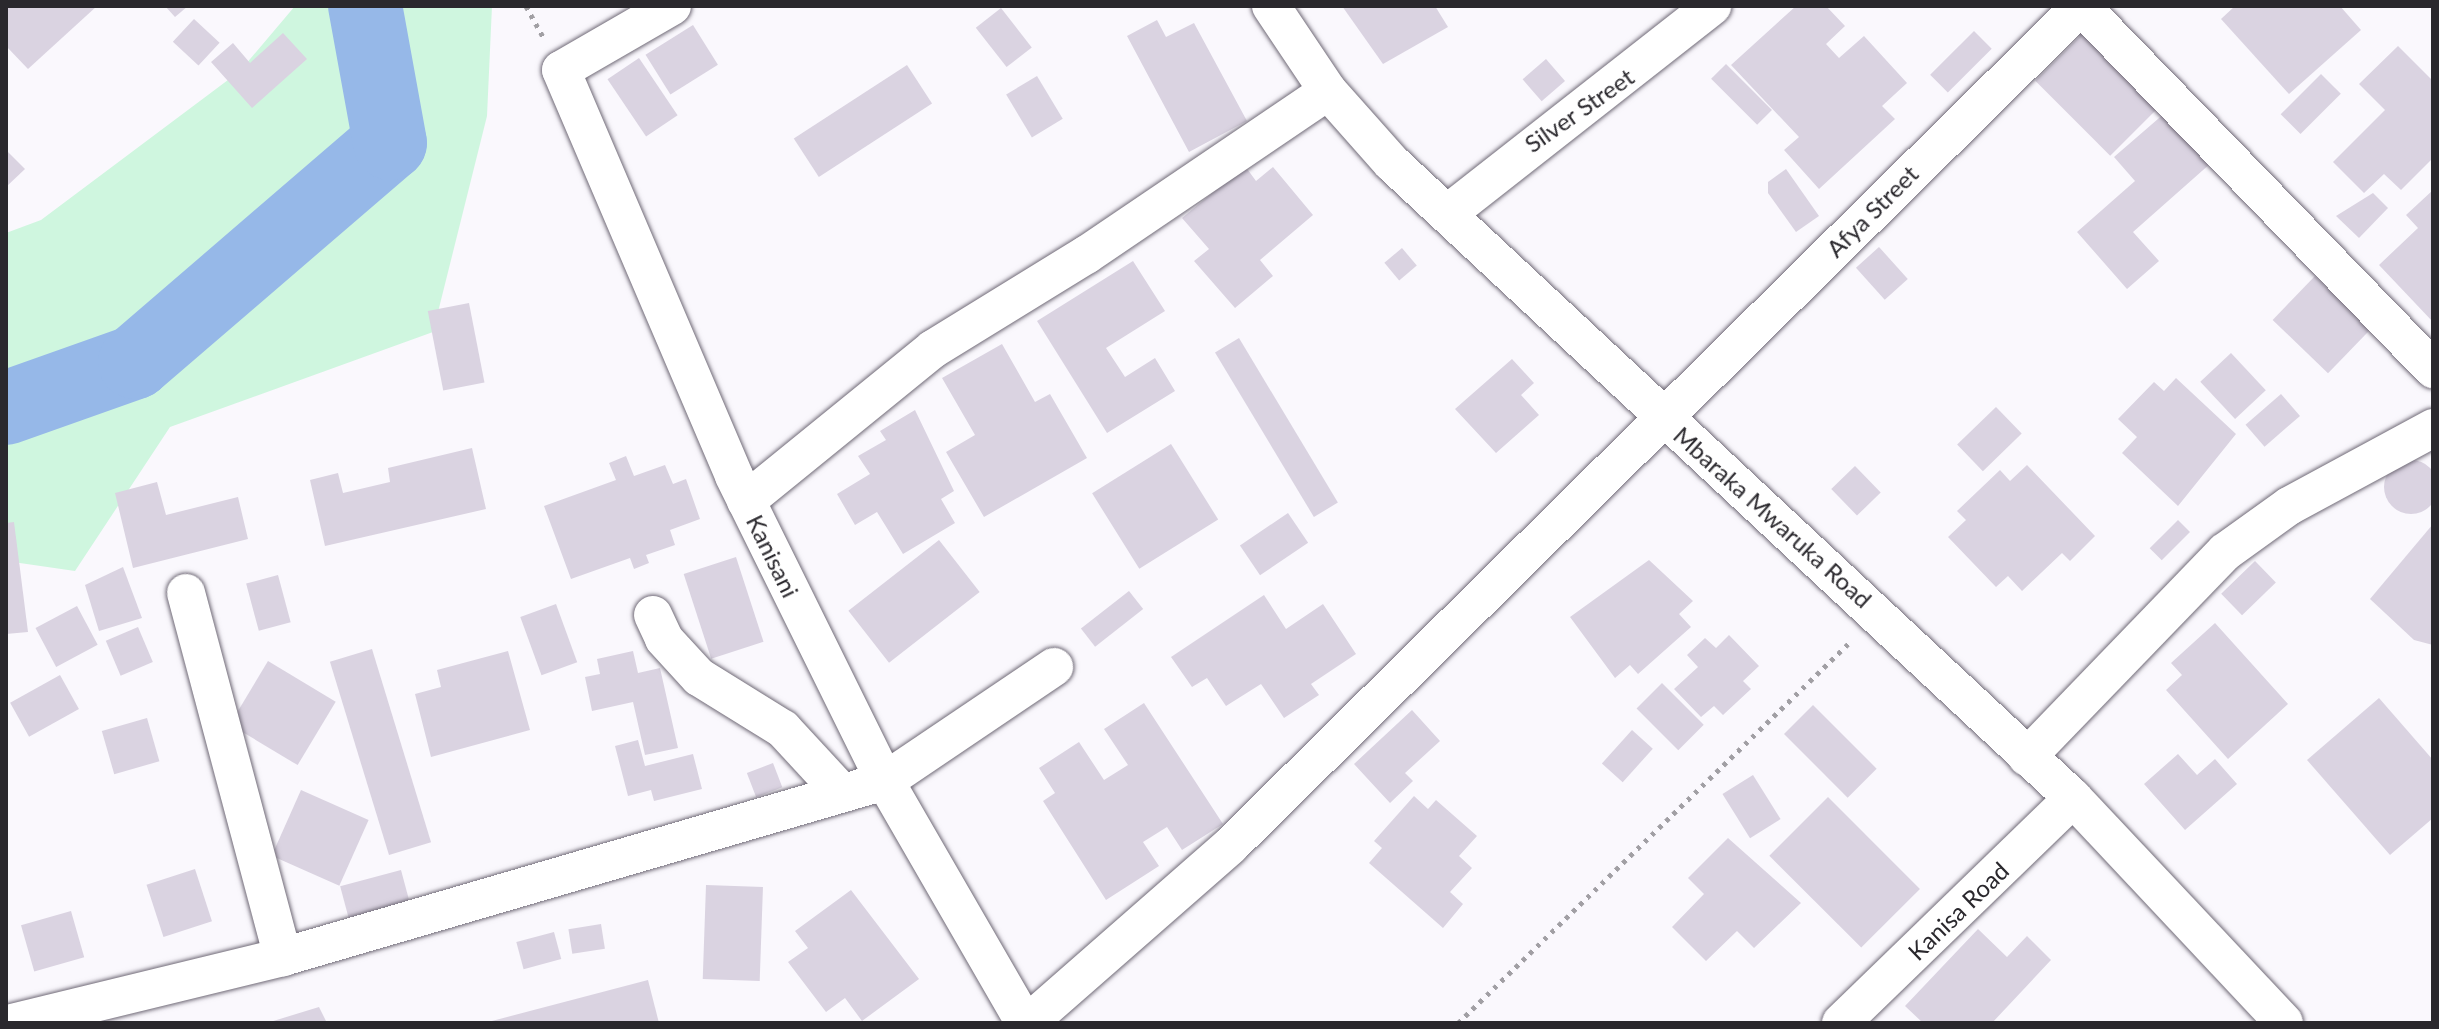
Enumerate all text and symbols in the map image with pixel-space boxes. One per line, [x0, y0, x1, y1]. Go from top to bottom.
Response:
street label: Silver Street [1519, 62, 1639, 158]
street label: Afya Street [1820, 159, 1924, 263]
street label: Mbaraka Mwaruka Road [1668, 420, 1878, 614]
street label: Kanisani [741, 510, 805, 602]
street label: Kanisa Road [1902, 856, 2014, 966]

